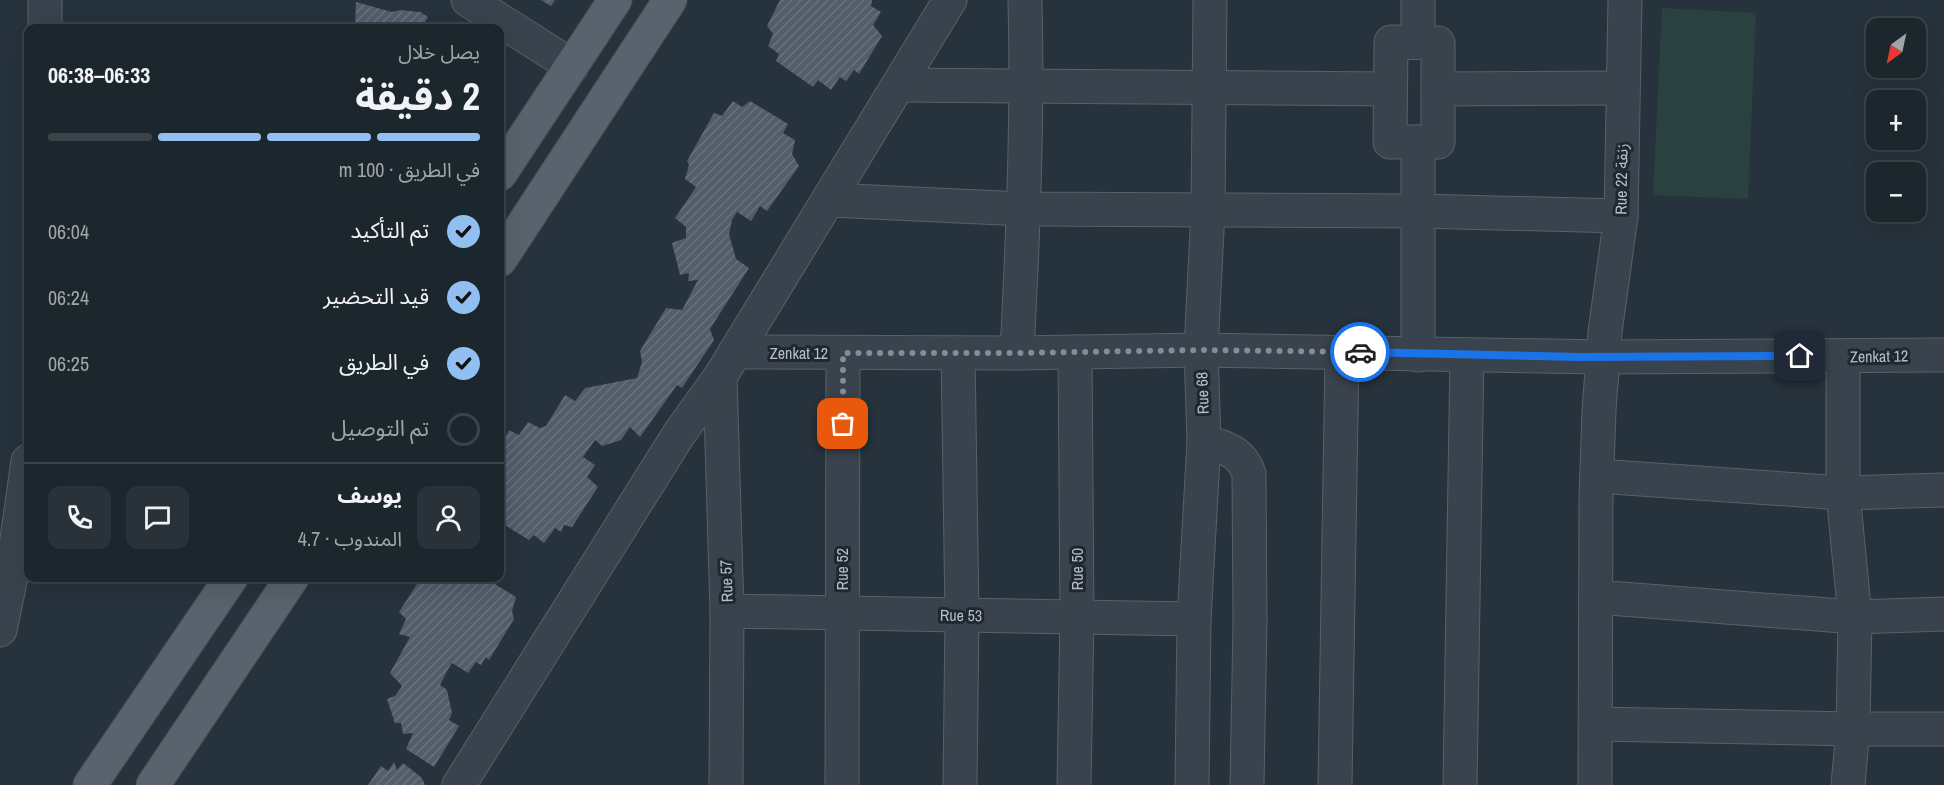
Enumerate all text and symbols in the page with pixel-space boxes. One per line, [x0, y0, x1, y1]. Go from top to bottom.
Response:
north arrow [1866, 18, 1926, 78]
map controls [1866, 18, 1926, 222]
text: يصل خلال [398, 38, 480, 65]
text: 06:33–06:38 [48, 60, 150, 90]
text: 2 دقيقة [355, 70, 480, 122]
button: + [1866, 90, 1926, 150]
street label: Rue 22 زنقة [1609, 143, 1633, 215]
text: في الطريق · 100 m [339, 156, 480, 183]
button: − [1866, 162, 1926, 222]
text: تم التأكيد [351, 215, 429, 245]
icon: check [447, 215, 480, 248]
text: 06:04 [48, 218, 89, 245]
text: قيد التحضير [323, 281, 429, 311]
icon: check [447, 281, 480, 314]
text: 06:24 [48, 284, 89, 311]
courier [1330, 322, 1390, 382]
pin [1774, 330, 1825, 381]
icon: car [1344, 336, 1377, 369]
icon: home [1783, 339, 1816, 372]
street label: Zenkat 12 [770, 342, 828, 364]
street label: Zenkat 12 [1850, 344, 1908, 368]
text: في الطريق [339, 347, 429, 377]
icon: check [447, 347, 480, 380]
text: 06:25 [48, 350, 89, 377]
street label: Rue 68 [1190, 371, 1214, 415]
pin [817, 398, 868, 449]
icon: bag [826, 407, 859, 440]
text: تم التوصيل [331, 413, 429, 443]
text: يوسف [337, 480, 402, 510]
button: phone [48, 486, 111, 549]
button: chat [126, 486, 189, 549]
button: person [417, 486, 480, 549]
text: المندوب · 4.7 [298, 525, 402, 552]
street label: Rue 52 [831, 548, 853, 590]
street label: Rue 50 [1066, 548, 1088, 590]
street label: Rue 57 [714, 559, 738, 603]
street label: Rue 53 [940, 604, 982, 626]

